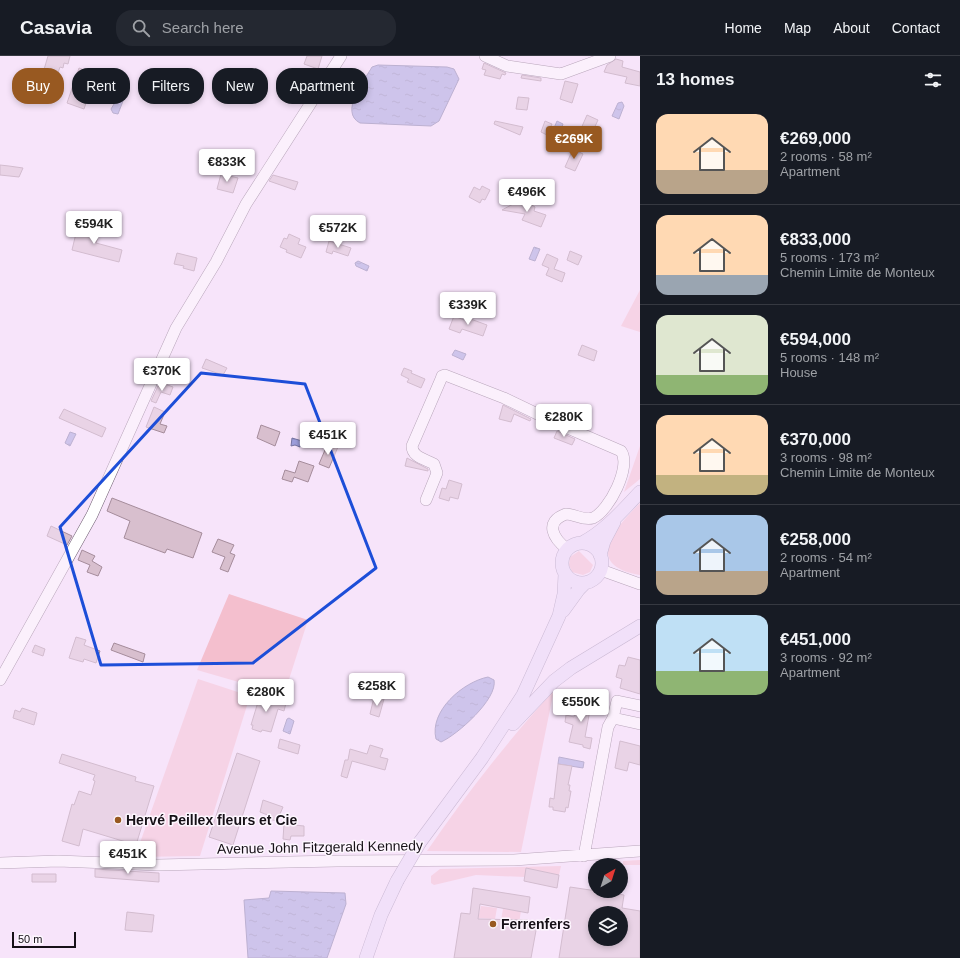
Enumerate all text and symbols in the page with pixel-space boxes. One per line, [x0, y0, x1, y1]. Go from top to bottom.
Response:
search box [116, 10, 396, 46]
text: Casavia [20, 17, 92, 38]
icon: search [130, 17, 152, 39]
text: Search here [162, 19, 244, 36]
text: Home [725, 20, 762, 36]
text: Map [784, 20, 811, 36]
text: About [833, 20, 870, 36]
text: Contact [892, 20, 940, 36]
chip: Buy [12, 68, 64, 104]
chip: Rent [72, 68, 130, 104]
chip: Filters [138, 68, 204, 104]
chip: New [212, 68, 268, 104]
chip: Apartment [276, 68, 368, 104]
icon: filters [922, 69, 944, 91]
text: 13 homes [656, 70, 734, 89]
pin: €269K [546, 126, 602, 160]
text: €269,000 [780, 129, 851, 148]
icon: home [688, 130, 736, 178]
text: €269K [555, 131, 593, 146]
pin: €833K [199, 149, 255, 183]
text: 2 rooms · 58 m² [780, 149, 872, 164]
text: €833K [208, 154, 246, 169]
text: Apartment [780, 164, 840, 179]
pin: €496K [499, 179, 555, 213]
text: €496K [508, 184, 546, 199]
pin: €594K [66, 211, 122, 245]
pin: €572K [310, 215, 366, 249]
text: €594K [75, 216, 113, 231]
text: €572K [319, 220, 357, 235]
text: €833,000 [780, 230, 851, 249]
icon: home [688, 231, 736, 279]
text: 5 rooms · 173 m² [780, 250, 879, 265]
text: Chemin Limite de Monteux [780, 265, 935, 280]
pin: €339K [440, 292, 496, 326]
text: €339K [449, 297, 487, 312]
text: €594,000 [780, 330, 851, 349]
icon: home [688, 331, 736, 379]
text: 5 rooms · 148 m² [780, 350, 879, 365]
pin: €370K [134, 358, 190, 392]
text: €370K [143, 363, 181, 378]
text: House [780, 365, 818, 380]
pin: €280K [536, 404, 592, 438]
text: €280K [545, 409, 583, 424]
pin: €451K [300, 422, 356, 456]
text: €451K [309, 427, 347, 442]
text: €370,000 [780, 430, 851, 449]
icon: home [688, 431, 736, 479]
text: 3 rooms · 98 m² [780, 450, 872, 465]
text: Chemin Limite de Monteux [780, 465, 935, 480]
text: €258,000 [780, 530, 851, 549]
icon: home [688, 531, 736, 579]
text: 2 rooms · 54 m² [780, 550, 872, 565]
text: Apartment [780, 565, 840, 580]
text: €451,000 [780, 630, 851, 649]
icon: home [688, 631, 736, 679]
text: 3 rooms · 92 m² [780, 650, 872, 665]
text: Apartment [780, 665, 840, 680]
pin: €258K [349, 673, 405, 707]
text: €258K [358, 678, 396, 693]
pin: €280K [238, 679, 294, 713]
text: €280K [247, 684, 285, 699]
pin: €550K [553, 689, 609, 723]
text: €550K [562, 694, 600, 709]
place label: Hervé Peillex fleurs et Cie [126, 812, 297, 828]
marker: Hervé Peillex fleurs et Cie [113, 815, 123, 825]
street label: Avenue John Fitzgerald Kennedy [217, 837, 423, 857]
pin: €451K [100, 841, 156, 875]
text: €451K [109, 846, 147, 861]
north arrow [588, 858, 628, 898]
map controls [588, 858, 628, 946]
button: layers [588, 906, 628, 946]
place label: Ferrenfers [501, 916, 570, 932]
marker: Ferrenfers [488, 919, 498, 929]
scale bar [12, 930, 76, 949]
text: 50 m [18, 933, 42, 945]

